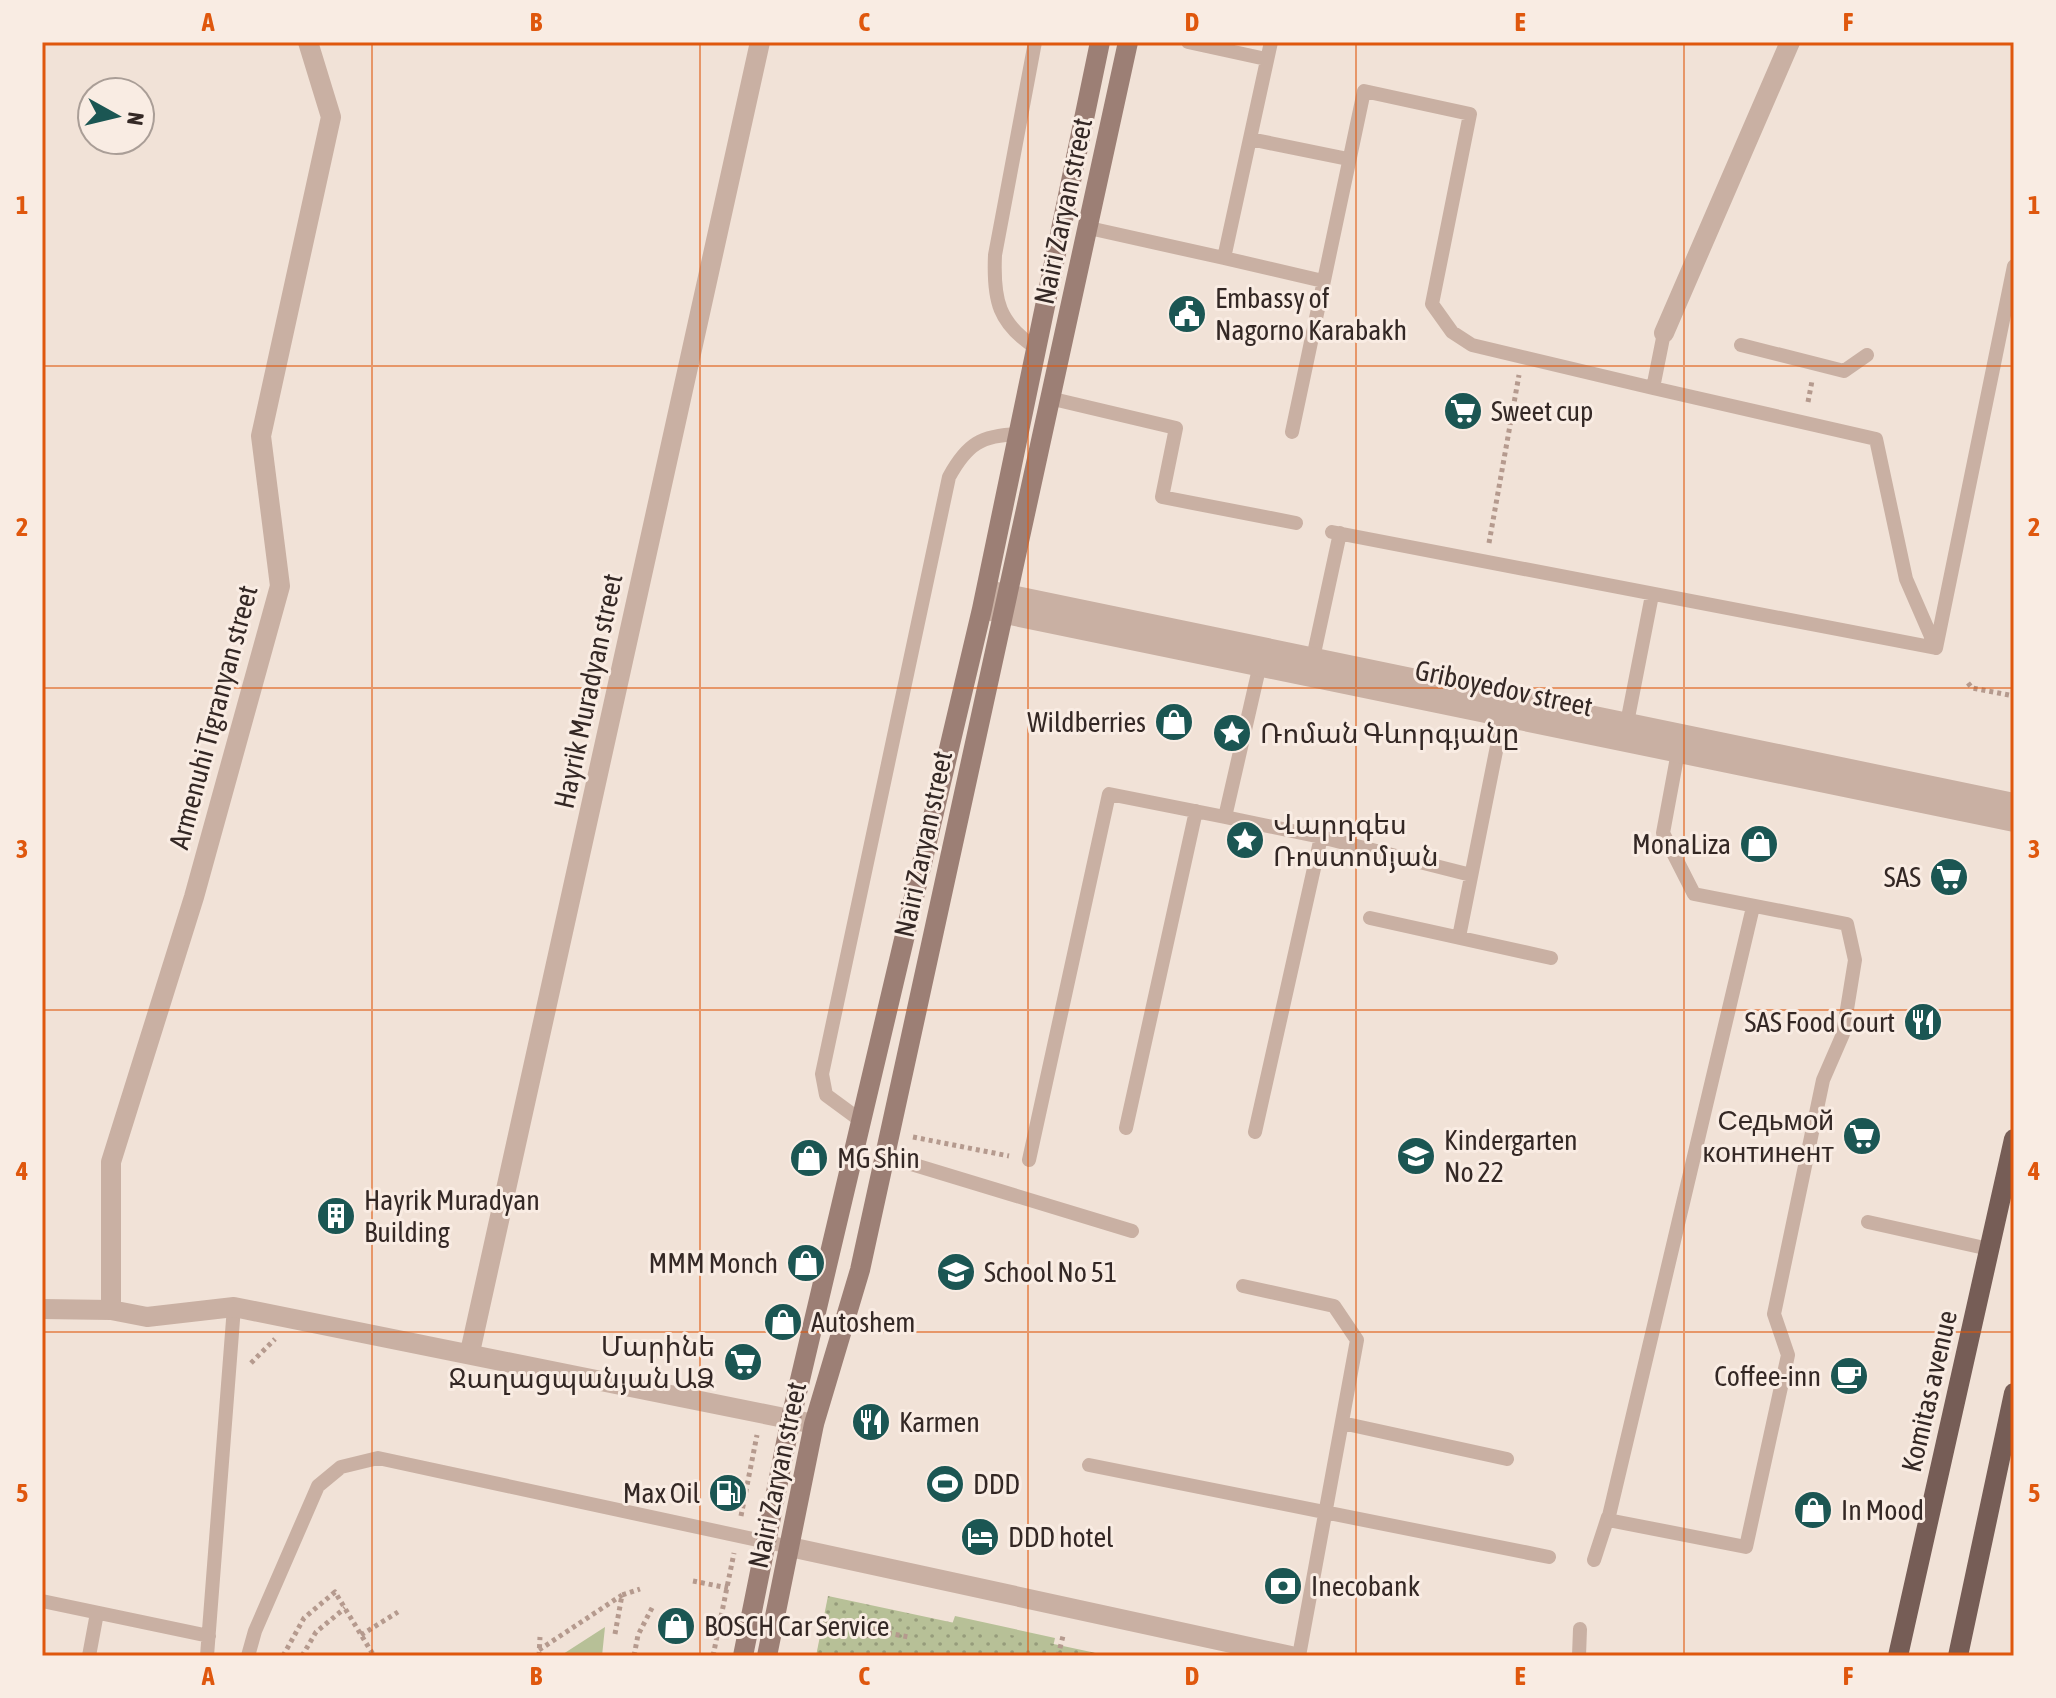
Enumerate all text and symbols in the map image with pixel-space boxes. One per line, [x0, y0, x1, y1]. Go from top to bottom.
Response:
text: A [201, 7, 215, 37]
text: B [530, 7, 543, 37]
text: C [858, 7, 870, 37]
text: D [1185, 7, 1199, 37]
text: E [1514, 7, 1526, 37]
text: F [1843, 7, 1854, 37]
north arrow [76, 76, 156, 156]
text: N [122, 111, 150, 127]
street label: Nairi Zaryan street [1028, 115, 1098, 307]
text: 1 [16, 190, 28, 220]
text: 1 [2028, 190, 2040, 220]
place label: Embassy of Nagorno Karabakh [1215, 282, 1407, 346]
public building icon: Embassy of Nagorno Karabakh [1166, 293, 1208, 335]
supermarket icon: Sweet cup [1442, 390, 1484, 432]
place label: Sweet cup [1491, 395, 1593, 427]
text: 2 [16, 512, 28, 542]
text: 2 [2028, 512, 2040, 542]
street label: Hayrik Muradyan street [547, 571, 629, 811]
street label: Armenuhi Tigranyan street [162, 582, 264, 852]
street label: Griboyedov street [1412, 654, 1596, 722]
shop icon: Wildberries [1153, 701, 1195, 743]
place label: Wildberries [1027, 706, 1146, 738]
place icon: Ռոման Գևորգյանը [1211, 712, 1253, 754]
place label: Ռոման Գևորգյանը [1260, 717, 1519, 750]
street label: Nairi Zaryan street [888, 748, 958, 940]
place label: Վարդգես Ռոստոմյան [1273, 808, 1439, 873]
place icon: Վարդգես Ռոստոմյան [1224, 819, 1266, 861]
shop icon: MonaLiza [1738, 823, 1780, 865]
place label: MonaLiza [1632, 828, 1731, 860]
text: 3 [16, 834, 28, 864]
text: 3 [2028, 834, 2040, 864]
supermarket icon: SAS [1928, 856, 1970, 898]
place label: SAS [1884, 861, 1921, 893]
restaurant icon: SAS Food Court [1902, 1001, 1944, 1043]
place label: SAS Food Court [1744, 1006, 1895, 1038]
place label: Седьмой континент [1703, 1104, 1834, 1168]
supermarket icon: Седьмой континент [1841, 1115, 1883, 1157]
place label: Kindergarten No 22 [1444, 1124, 1578, 1188]
school or university icon: Kindergarten No 22 [1395, 1135, 1437, 1177]
shop icon: MG Shin [788, 1137, 830, 1179]
place label: MG Shin [837, 1142, 920, 1174]
text: 4 [15, 1156, 28, 1186]
text: 4 [2027, 1156, 2040, 1186]
place label: Hayrik Muradyan Building [364, 1184, 540, 1248]
building icon: Hayrik Muradyan Building [315, 1195, 357, 1237]
shop icon: MMM Monch [785, 1242, 827, 1284]
place label: MMM Monch [648, 1247, 778, 1279]
school or university icon: School No 51 [935, 1251, 977, 1293]
place label: School No 51 [984, 1256, 1117, 1288]
shop icon: Autoshem [762, 1301, 804, 1343]
place label: Autoshem [811, 1306, 916, 1338]
street label: Komitas avenue [1895, 1307, 1963, 1475]
place label: Մարինե Ջաղացպանյան ԱՁ [448, 1330, 715, 1395]
supermarket icon: Մարինե Ջաղացպանյան ԱՁ [722, 1341, 764, 1383]
cafe icon: Coffee-inn [1828, 1355, 1870, 1397]
place label: Coffee-inn [1714, 1360, 1821, 1392]
street label: Nairi Zaryan street [742, 1379, 812, 1571]
restaurant icon: Karmen [850, 1401, 892, 1443]
place label: Karmen [899, 1406, 980, 1438]
sports icon: DDD [924, 1463, 966, 1505]
place label: DDD [973, 1468, 1020, 1500]
fuel station icon: Max Oil [707, 1472, 749, 1514]
place label: Max Oil [623, 1477, 701, 1509]
text: 5 [16, 1478, 28, 1508]
text: 5 [2028, 1478, 2040, 1508]
shop icon: In Mood [1792, 1489, 1834, 1531]
place label: In Mood [1841, 1494, 1924, 1526]
hotel icon: DDD hotel [959, 1516, 1001, 1558]
place label: DDD hotel [1008, 1521, 1114, 1553]
bank icon: Inecobank [1262, 1565, 1304, 1607]
place label: Inecobank [1311, 1570, 1420, 1602]
shop icon: BOSCH Car Service [655, 1605, 697, 1647]
place label: BOSCH Car Service [704, 1610, 890, 1642]
text: A [201, 1661, 215, 1691]
text: B [530, 1661, 543, 1691]
text: C [858, 1661, 870, 1691]
text: D [1185, 1661, 1199, 1691]
text: E [1514, 1661, 1526, 1691]
text: F [1843, 1661, 1854, 1691]

